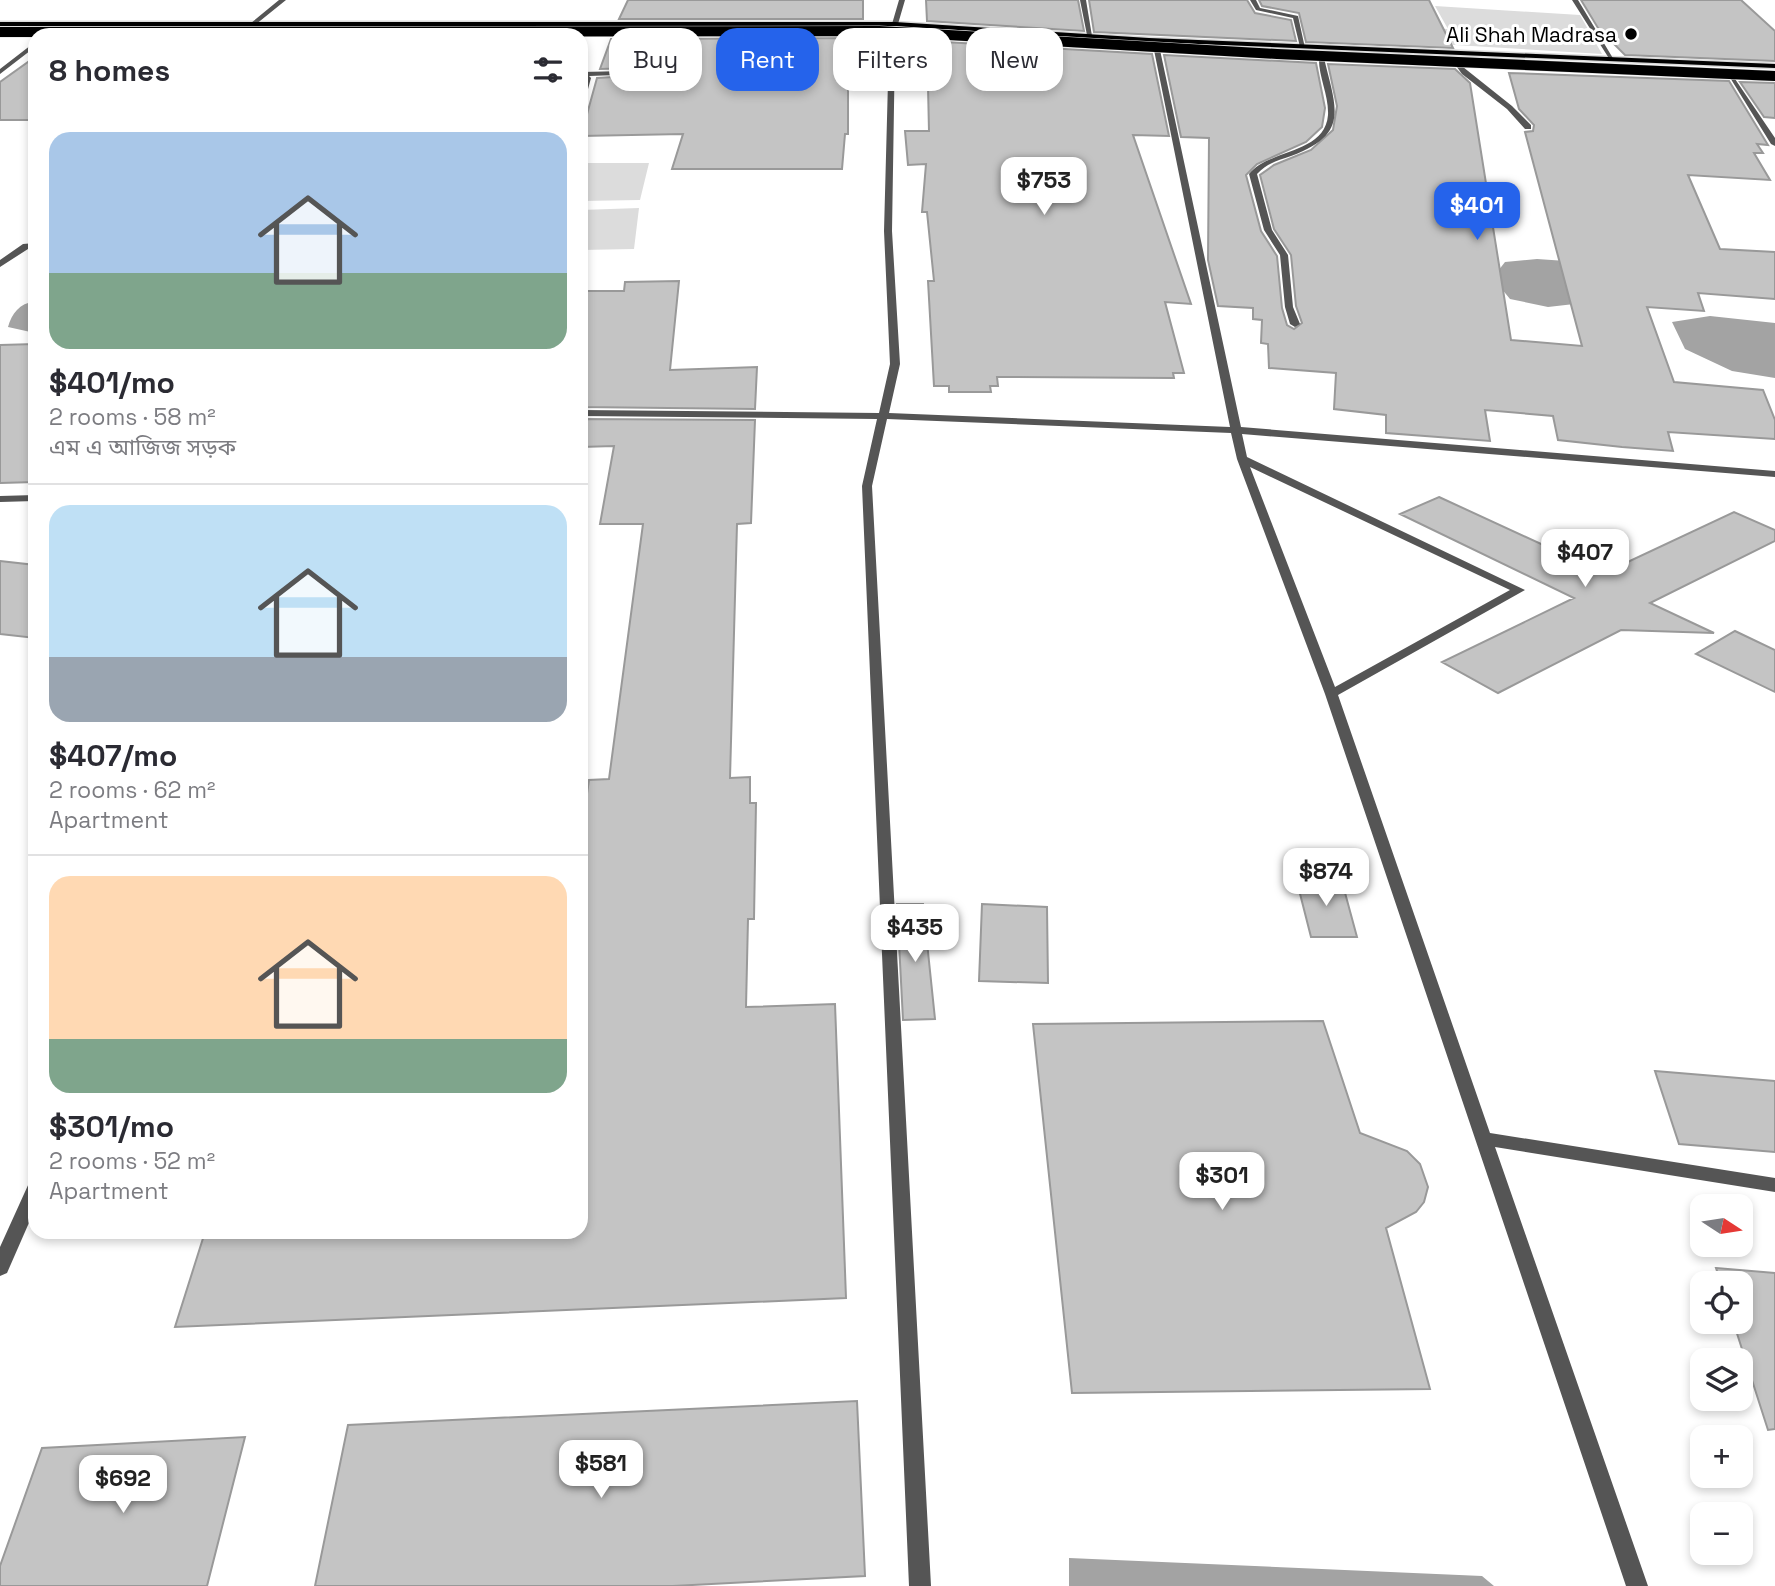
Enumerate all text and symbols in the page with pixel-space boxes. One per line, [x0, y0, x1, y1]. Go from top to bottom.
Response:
place label: Ali Shah Madrasa [1446, 21, 1617, 48]
marker: Ali Shah Madrasa [1623, 26, 1639, 42]
chip: Buy [609, 28, 702, 91]
chip: Rent [716, 28, 819, 91]
chip: Filters [833, 28, 952, 91]
chip: New [966, 28, 1063, 91]
text: 8 homes [49, 51, 170, 90]
icon: filters [529, 51, 567, 89]
pin: $753 [1003, 158, 1085, 217]
text: $753 [1017, 165, 1071, 195]
icon: home [245, 177, 371, 303]
pin: $401 [1436, 182, 1518, 242]
text: $401 [1450, 190, 1504, 220]
text: $401/mo [49, 363, 175, 402]
text: 2 rooms · 58 m² [49, 402, 216, 432]
text: এম এ আজিজ সড়ক [49, 432, 236, 462]
pin: $407 [1544, 530, 1626, 589]
text: $407 [1557, 537, 1613, 567]
icon: home [245, 550, 371, 676]
text: $407/mo [49, 736, 177, 775]
text: 2 rooms · 62 m² [49, 775, 215, 805]
text: Apartment [49, 805, 169, 835]
pin: $874 [1285, 848, 1367, 908]
text: $874 [1299, 856, 1353, 886]
pin: $435 [874, 904, 956, 964]
text: $435 [887, 912, 943, 942]
icon: home [245, 921, 371, 1047]
text: $301/mo [49, 1107, 174, 1146]
text: 2 rooms · 52 m² [49, 1146, 215, 1176]
pin: $301 [1181, 1152, 1263, 1212]
text: $301 [1195, 1160, 1249, 1190]
text: Apartment [49, 1176, 169, 1206]
north arrow [1690, 1194, 1754, 1256]
map controls [1690, 1194, 1753, 1565]
button: locate [1690, 1271, 1753, 1334]
button: layers [1690, 1348, 1753, 1411]
button: + [1690, 1425, 1753, 1488]
pin: $581 [560, 1440, 642, 1500]
text: $581 [575, 1448, 627, 1478]
pin: $692 [82, 1456, 164, 1515]
text: $692 [95, 1463, 151, 1493]
button: − [1690, 1502, 1753, 1565]

